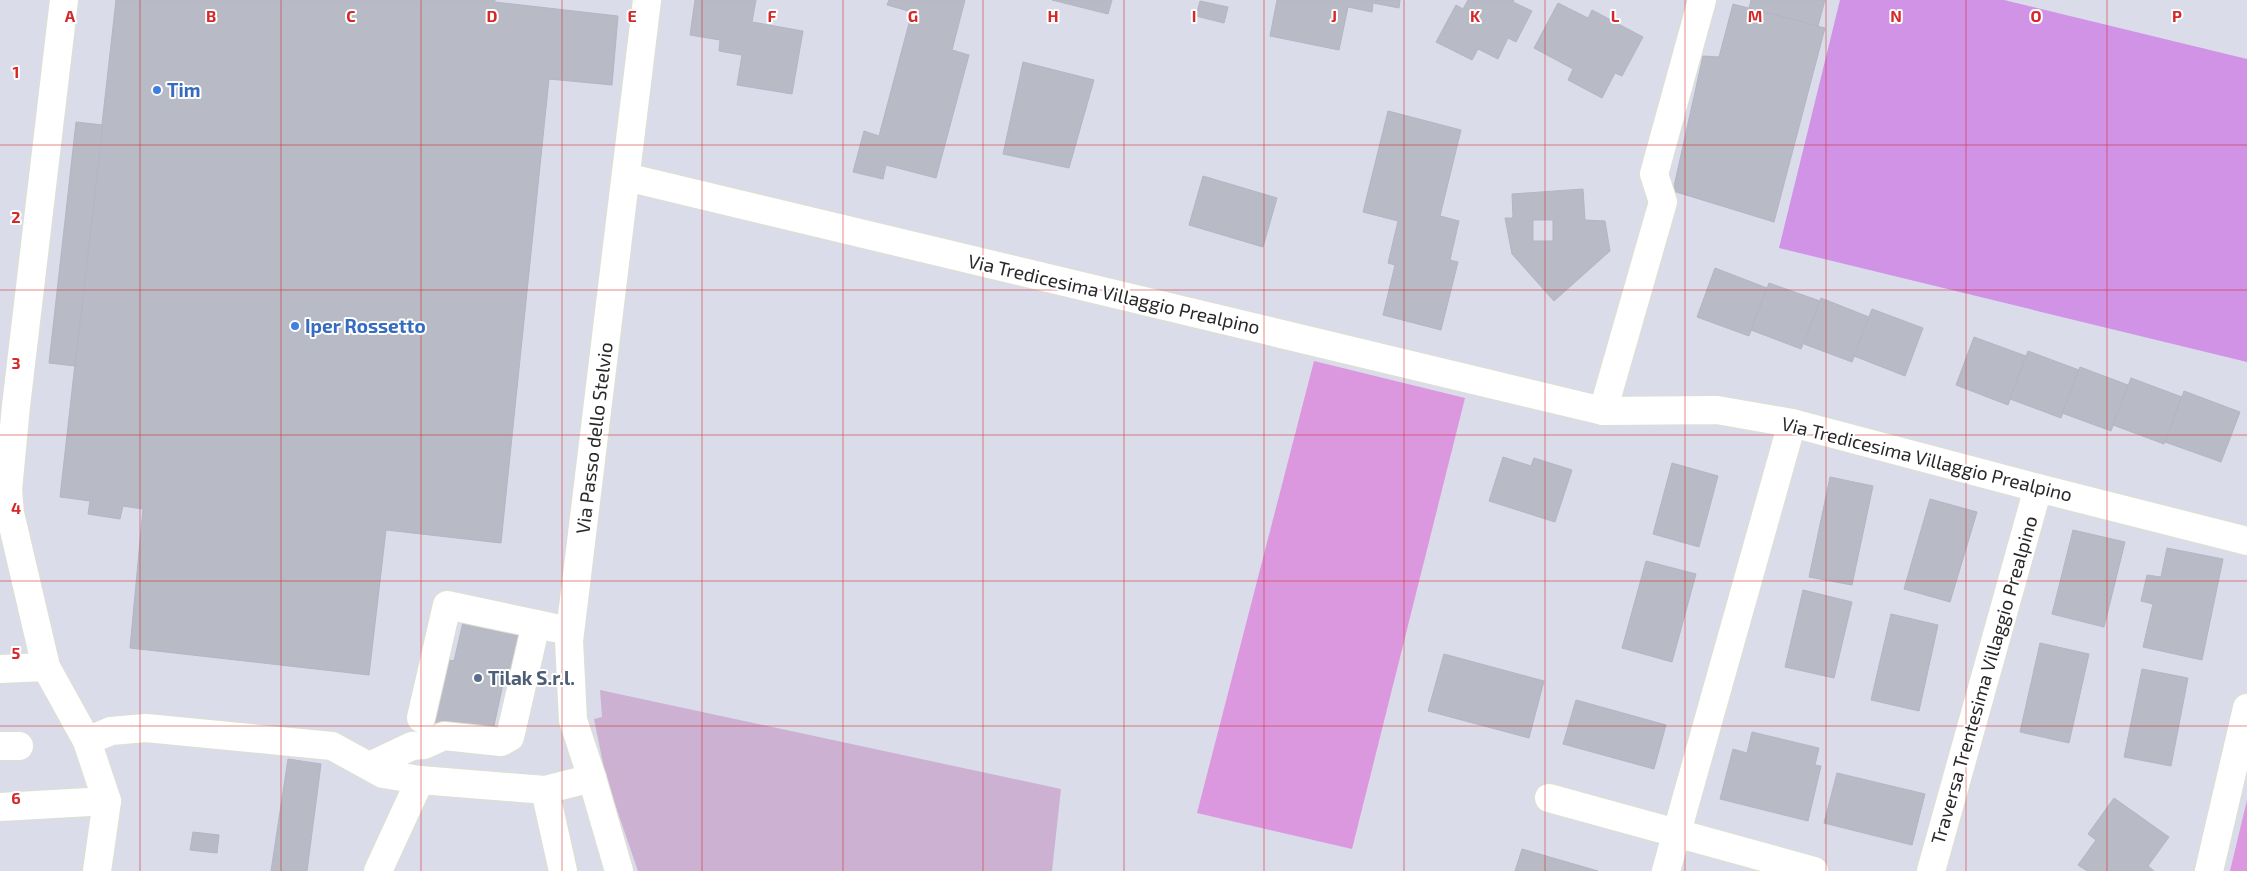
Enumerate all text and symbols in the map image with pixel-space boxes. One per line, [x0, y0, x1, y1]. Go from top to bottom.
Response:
text: A [65, 6, 76, 25]
text: B [206, 6, 216, 25]
text: C [346, 6, 356, 25]
text: D [487, 6, 498, 25]
text: E [627, 6, 637, 25]
text: F [768, 6, 777, 25]
text: G [908, 6, 918, 25]
text: H [1047, 6, 1059, 25]
text: I [1192, 6, 1196, 25]
text: J [1331, 6, 1337, 25]
text: K [1470, 6, 1481, 25]
text: L [1611, 6, 1620, 25]
text: M [1748, 6, 1762, 25]
text: N [1890, 6, 1902, 25]
text: O [2030, 6, 2042, 25]
text: P [2172, 6, 2182, 25]
text: 1 [13, 62, 19, 81]
place label: Tim [167, 78, 200, 101]
marker: Tim [151, 84, 163, 96]
text: 2 [11, 207, 21, 226]
street label: Via Tredicesima Villaggio Prealpino [966, 249, 1262, 338]
place label: Iper Rossetto [305, 314, 426, 337]
marker: Iper Rossetto [289, 320, 301, 332]
street label: Via Passo dello Stelvio [570, 341, 617, 535]
text: 3 [11, 353, 21, 372]
street label: Via Tredicesima Villaggio Prealpino [1779, 411, 2075, 506]
text: 4 [11, 498, 21, 517]
street label: Traversa Trentesima Villaggio Prealpino [1925, 513, 2042, 847]
text: 5 [12, 643, 21, 662]
place label: Tilak S.r.l. [488, 666, 575, 689]
marker: Tilak S.r.l. [472, 672, 484, 684]
text: 6 [11, 788, 21, 807]

